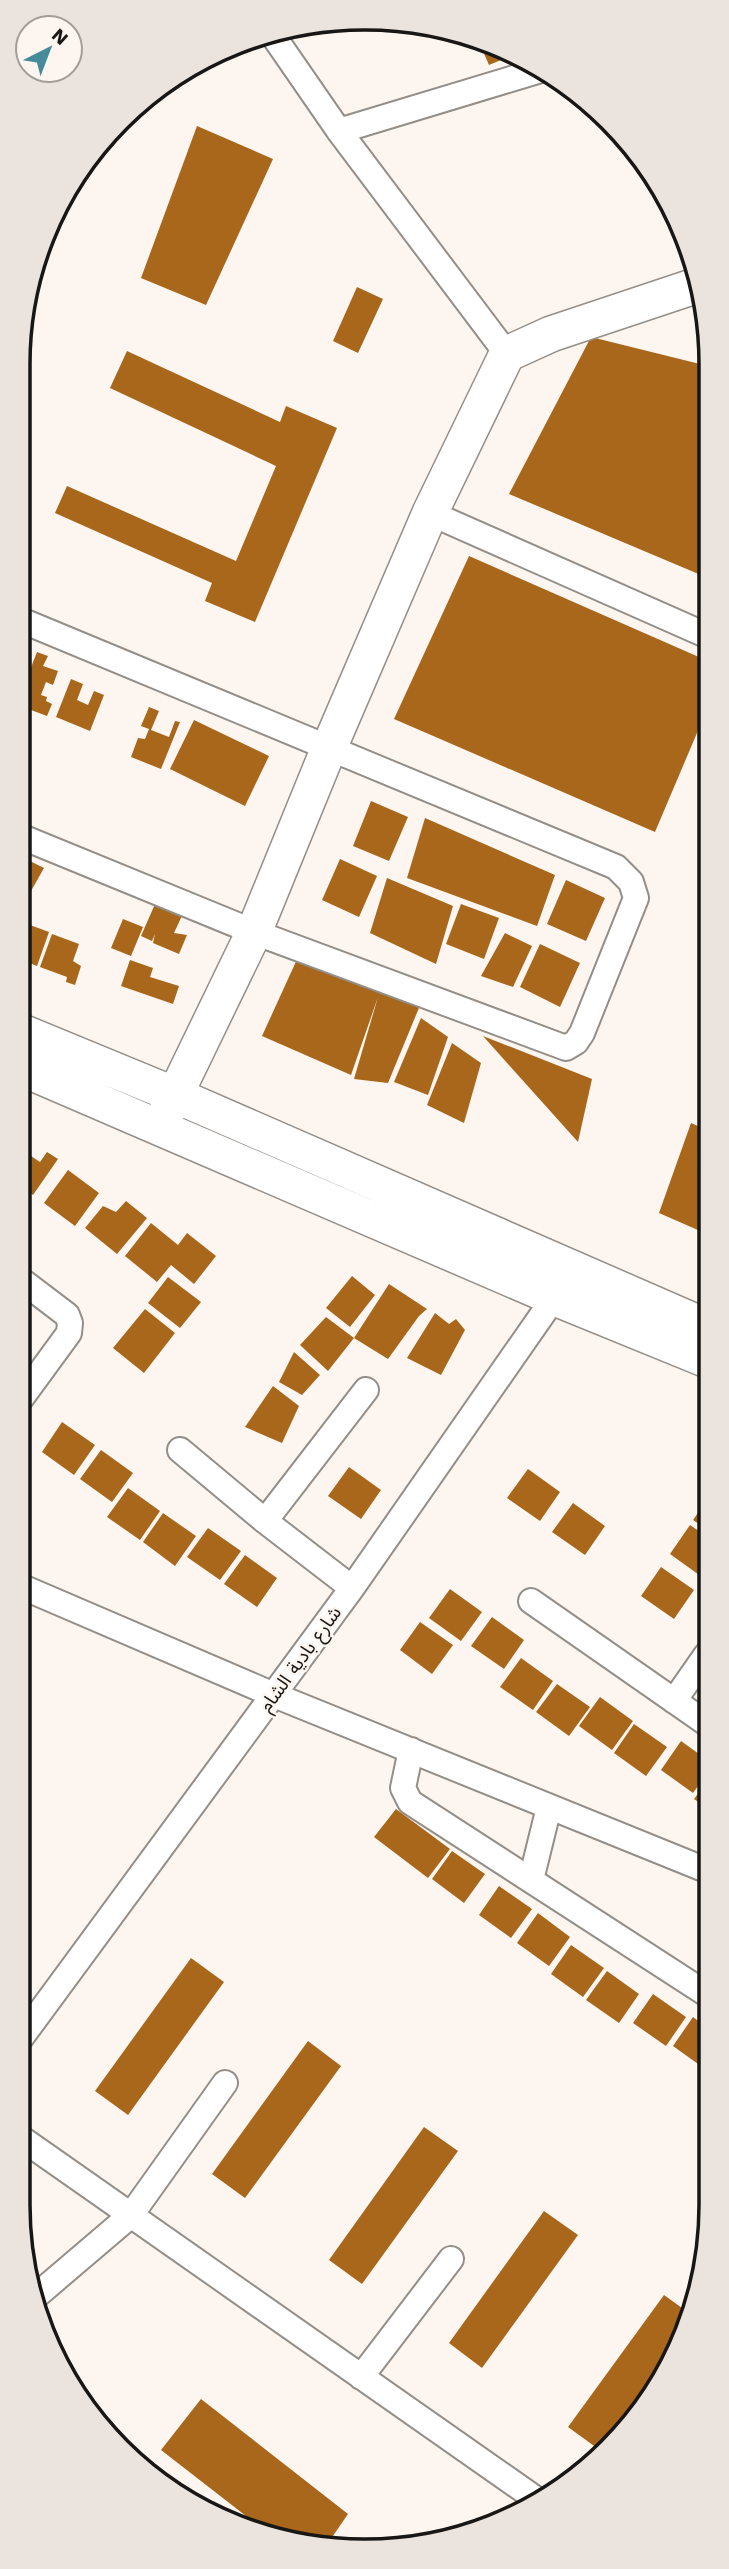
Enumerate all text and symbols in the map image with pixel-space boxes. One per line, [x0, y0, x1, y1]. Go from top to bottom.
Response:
north arrow [14, 14, 84, 84]
text: N [47, 23, 73, 50]
street label: شارع بادية الشام [254, 1602, 348, 1718]

